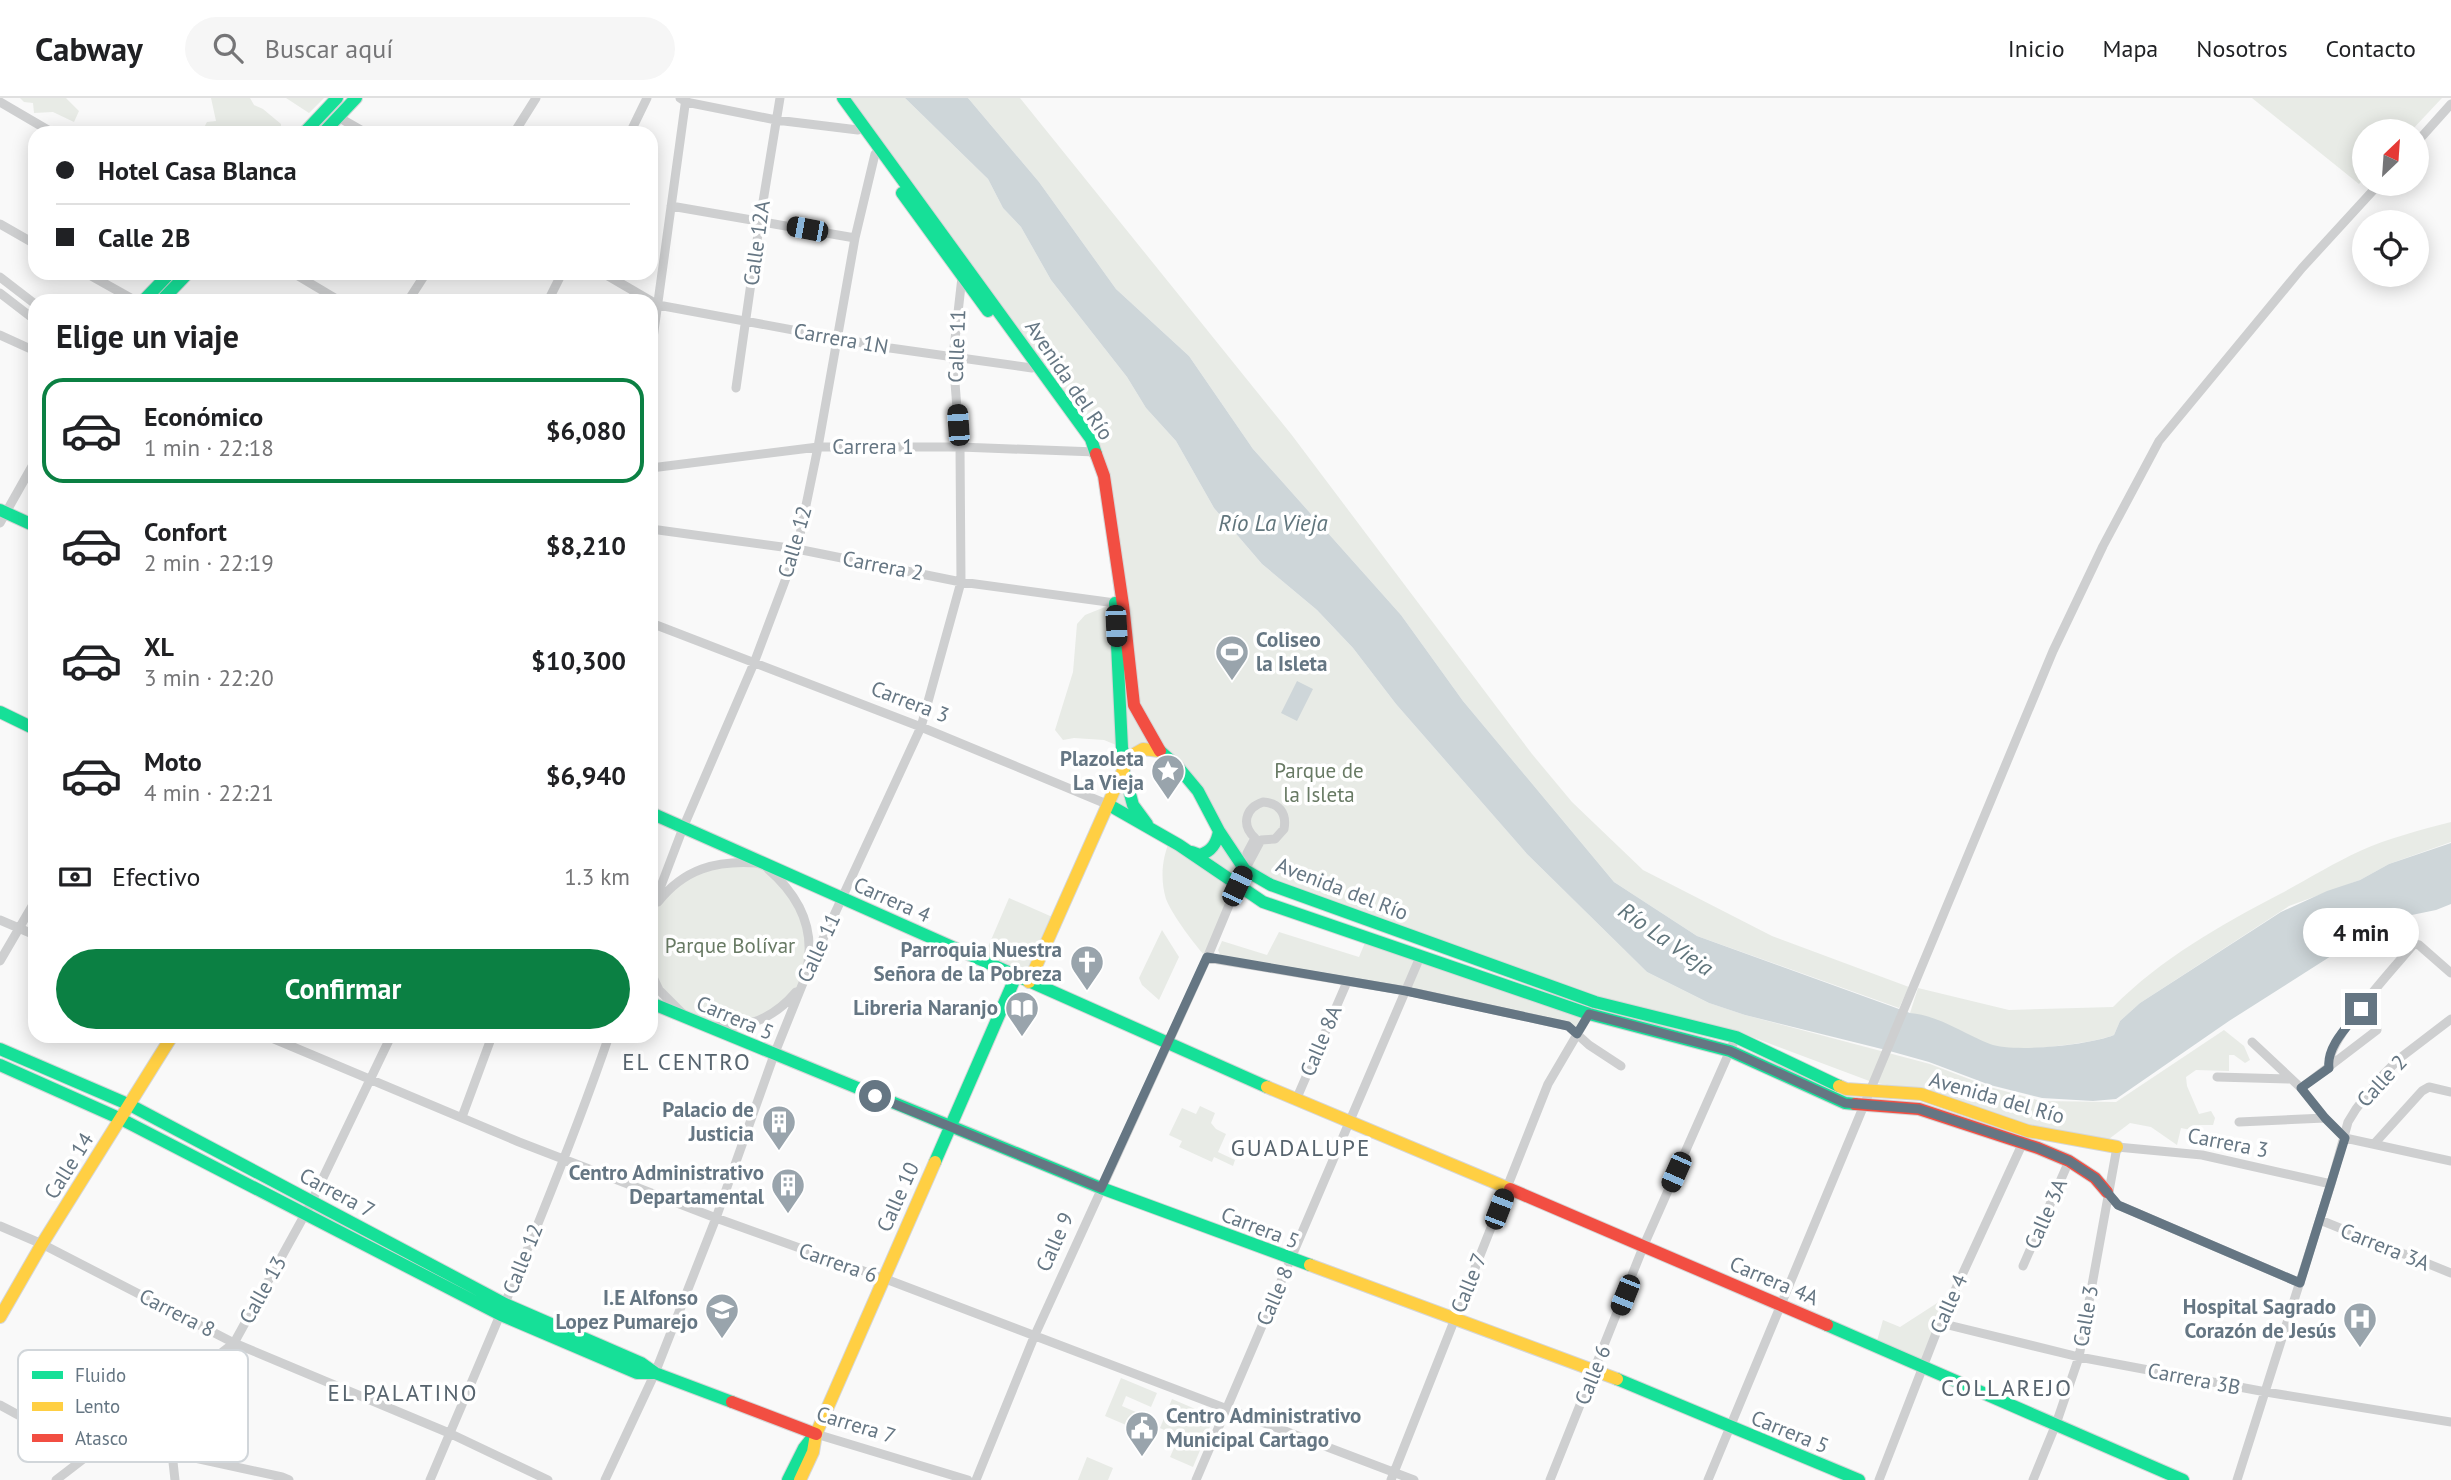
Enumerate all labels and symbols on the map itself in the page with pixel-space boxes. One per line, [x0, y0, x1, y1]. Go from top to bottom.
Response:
north arrow [2352, 119, 2429, 196]
street label: Calle 12A [737, 198, 776, 287]
car [785, 215, 830, 243]
street label: Calle 11 [942, 309, 971, 383]
street label: Avenida del Río [1019, 314, 1120, 445]
street label: Carrera 1N [792, 317, 891, 360]
car [947, 403, 970, 447]
street label: Carrera 1 [832, 433, 914, 460]
street label: Calle 12 [771, 503, 818, 581]
water label: Río La Vieja [1218, 508, 1328, 537]
street label: Carrera 2 [840, 544, 926, 587]
car [1105, 604, 1128, 648]
place label: Coliseo la Isleta [1256, 626, 1327, 677]
sports icon: Coliseo la Isleta [1213, 633, 1251, 682]
street label: Carrera 3 [867, 674, 953, 729]
place label: Plazoleta La Vieja [1060, 745, 1144, 796]
place icon: Plazoleta La Vieja [1149, 752, 1187, 801]
park label: Parque de la Isleta [1274, 757, 1364, 808]
street label: Avenida del Río [1272, 851, 1412, 926]
car [1219, 863, 1256, 909]
street label: Carrera 4 [849, 871, 935, 928]
water label: Río La Vieja [1613, 895, 1719, 982]
callout: 4 min [2303, 908, 2419, 956]
street label: Calle 11 [791, 909, 846, 987]
park label: Parque Bolívar [665, 932, 795, 959]
place label: Parroquia Nuestra Señora de la Pobreza [873, 936, 1062, 987]
church icon: Parroquia Nuestra Señora de la Pobreza [1068, 943, 1106, 992]
street label: Carrera 5 [692, 989, 778, 1046]
library icon: Libreria Naranjo [1003, 989, 1041, 1038]
route end [2345, 993, 2377, 1025]
place label: Libreria Naranjo [853, 994, 998, 1021]
street label: Calle 8A [1294, 1001, 1348, 1080]
district label: EL CENTRO [622, 1047, 752, 1076]
street label: Calle 2 [2351, 1049, 2413, 1113]
street label: Avenida del Río [1926, 1065, 2068, 1130]
route start [859, 1080, 891, 1112]
place label: Palacio de Justicia [662, 1096, 754, 1147]
building icon: Palacio de Justicia [760, 1103, 798, 1152]
street label: Carrera 3 [2185, 1121, 2271, 1164]
street label: Calle 14 [38, 1127, 99, 1204]
district label: GUADALUPE [1231, 1133, 1371, 1162]
car [1658, 1149, 1695, 1195]
street label: Calle 10 [870, 1158, 925, 1236]
place label: Centro Administrativo Departamental [569, 1159, 765, 1210]
street label: Carrera 7 [295, 1161, 380, 1224]
building icon: Centro Administrativo Departamental [769, 1166, 807, 1215]
street label: Calle 3A [2018, 1174, 2073, 1253]
car [1482, 1186, 1517, 1232]
street label: Carrera 5 [1217, 1200, 1303, 1255]
street label: Calle 9 [1030, 1208, 1079, 1276]
street label: Carrera 3A [2337, 1216, 2434, 1277]
street label: Calle 12 [496, 1220, 549, 1298]
street label: Carrera 6 [795, 1236, 881, 1289]
street label: Calle 7 [1444, 1249, 1493, 1317]
street label: Carrera 4A [1726, 1250, 1823, 1312]
street label: Calle 13 [233, 1251, 292, 1328]
street label: Calle 8 [1250, 1262, 1299, 1330]
street label: Calle 4 [1924, 1270, 1973, 1338]
car [1608, 1272, 1643, 1318]
street label: Carrera 8 [135, 1282, 220, 1343]
street label: Calle 3 [2067, 1283, 2104, 1349]
place label: I.E Alfonso Lopez Pumarejo [555, 1284, 698, 1335]
school or university icon: I.E Alfonso Lopez Pumarejo [703, 1291, 741, 1340]
place label: Hospital Sagrado Corazón de Jesús [2183, 1293, 2336, 1344]
hospital icon: Hospital Sagrado Corazón de Jesús [2341, 1300, 2379, 1349]
street label: Calle 6 [1568, 1341, 1617, 1409]
legend [18, 1350, 248, 1462]
street label: Carrera 3B [2145, 1356, 2243, 1401]
text: Fluido [75, 1363, 126, 1387]
district label: COLLAREJO [1941, 1373, 2073, 1402]
district label: EL PALATINO [328, 1378, 478, 1407]
text: Lento [75, 1394, 120, 1418]
street label: Carrera 7 [813, 1400, 899, 1449]
place label: Centro Administrativo Municipal Cartago [1166, 1402, 1361, 1453]
street label: Carrera 5 [1747, 1404, 1833, 1459]
public building icon: Centro Administrativo Municipal Cartago [1123, 1409, 1161, 1458]
text: Atasco [75, 1426, 128, 1450]

